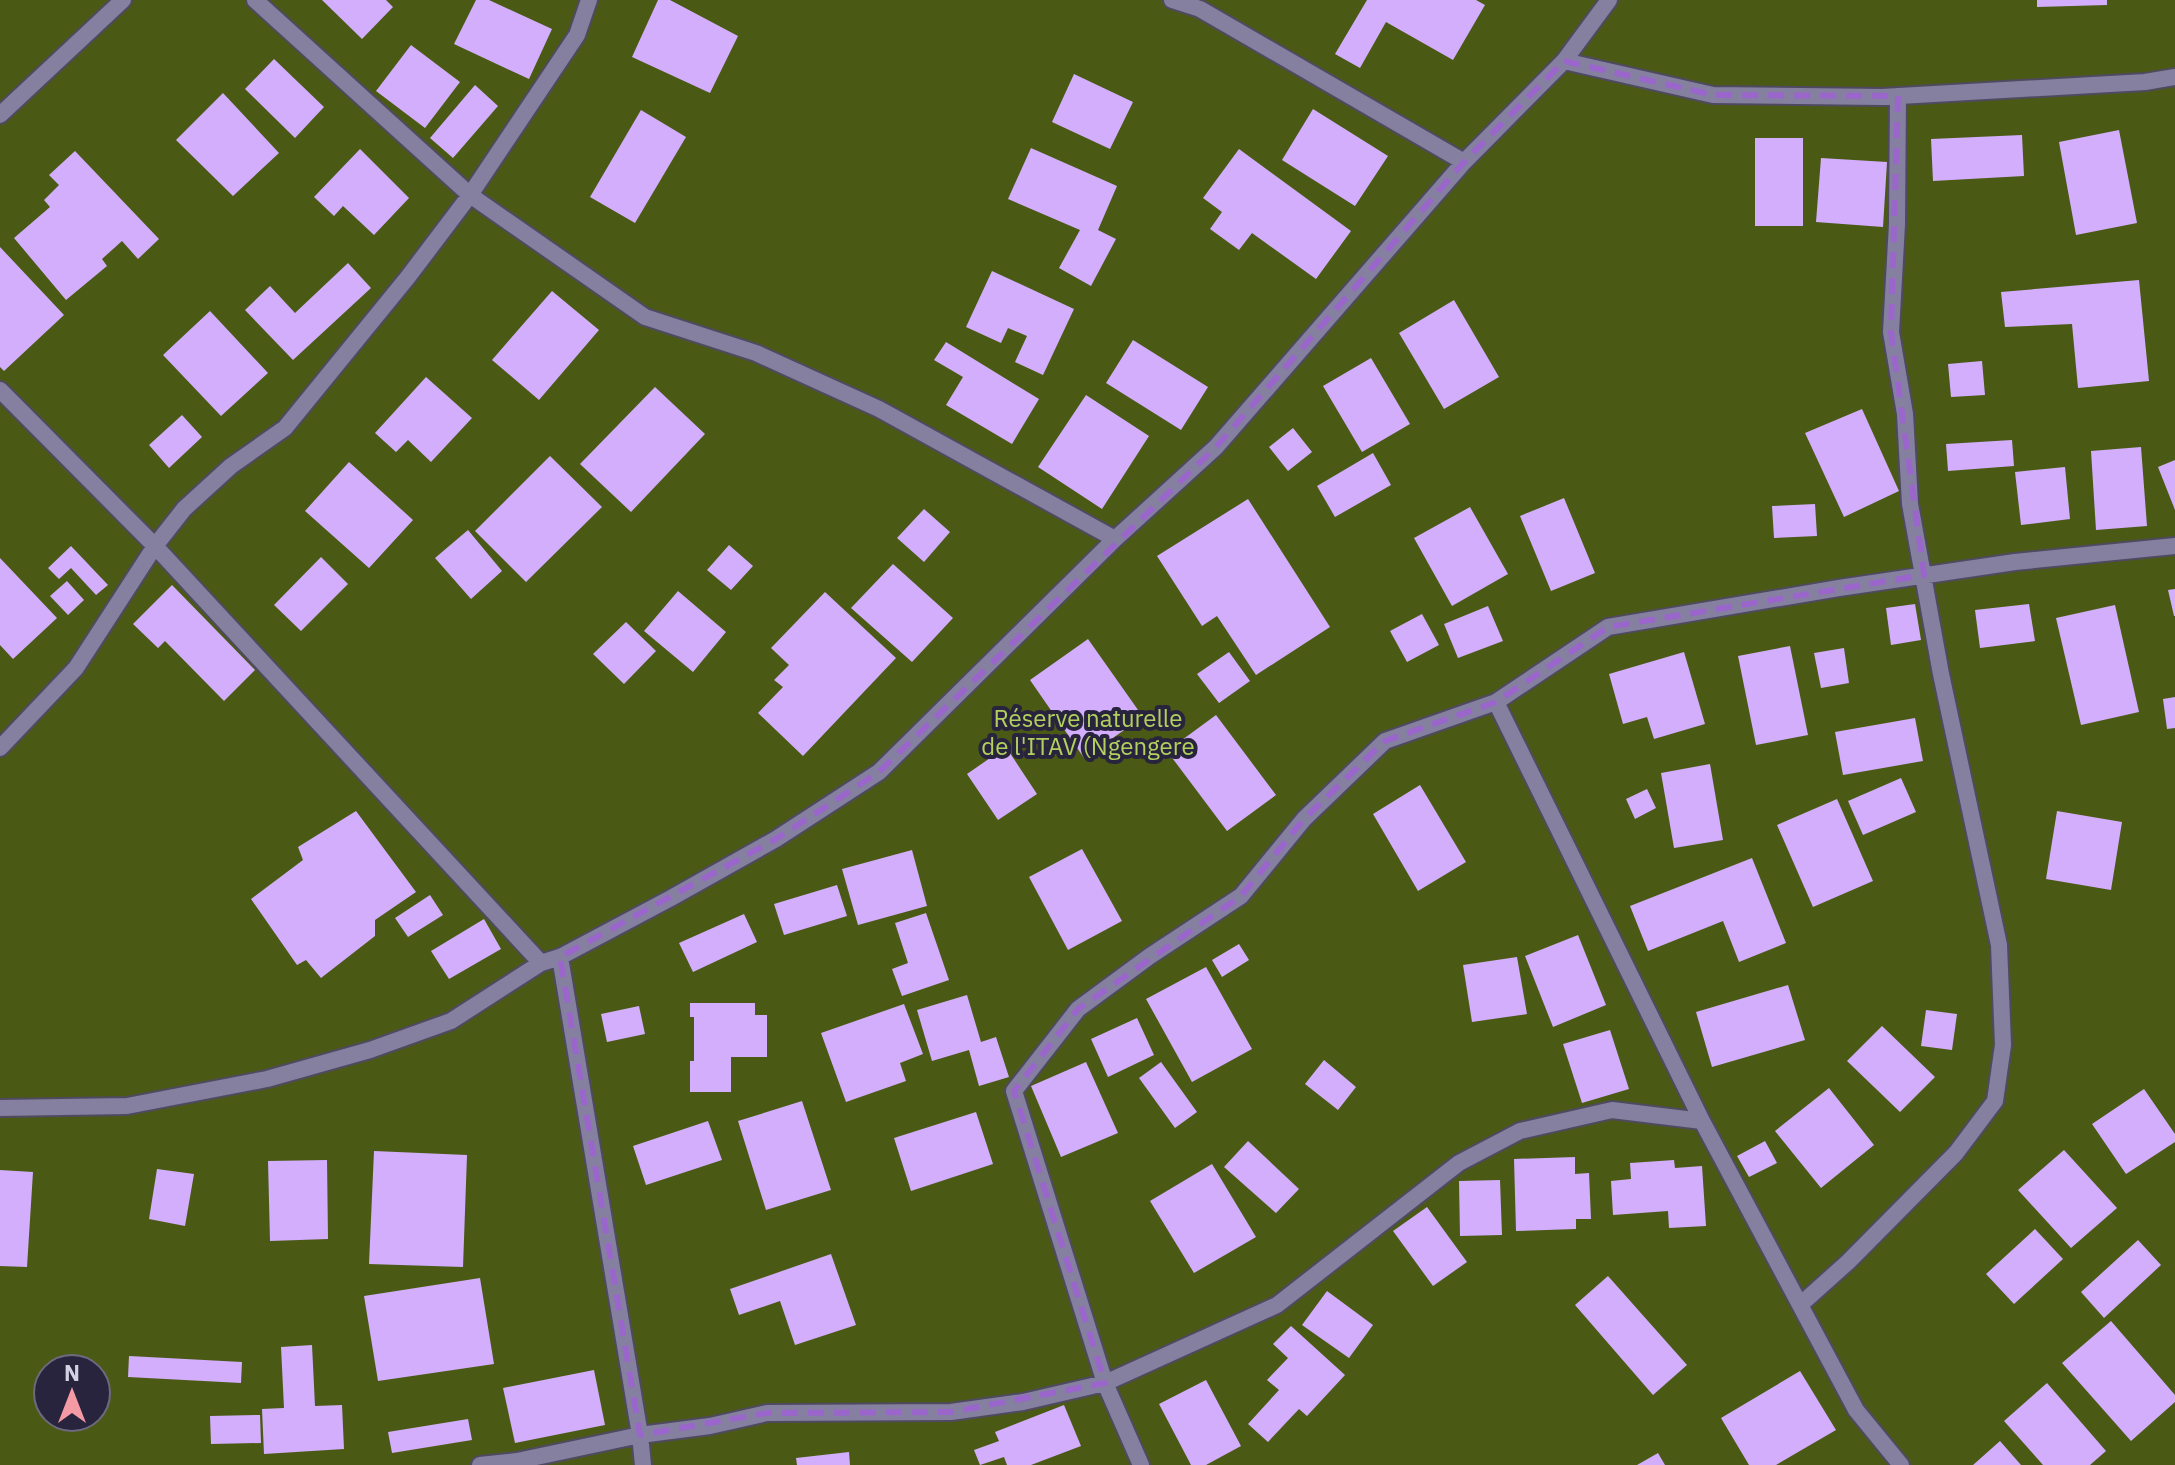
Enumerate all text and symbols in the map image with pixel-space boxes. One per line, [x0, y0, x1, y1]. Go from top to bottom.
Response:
park label: Réserve naturelle de l'ITAV (Ngengere [981, 702, 1195, 762]
north arrow [32, 1353, 112, 1433]
text: N [64, 1358, 80, 1387]

